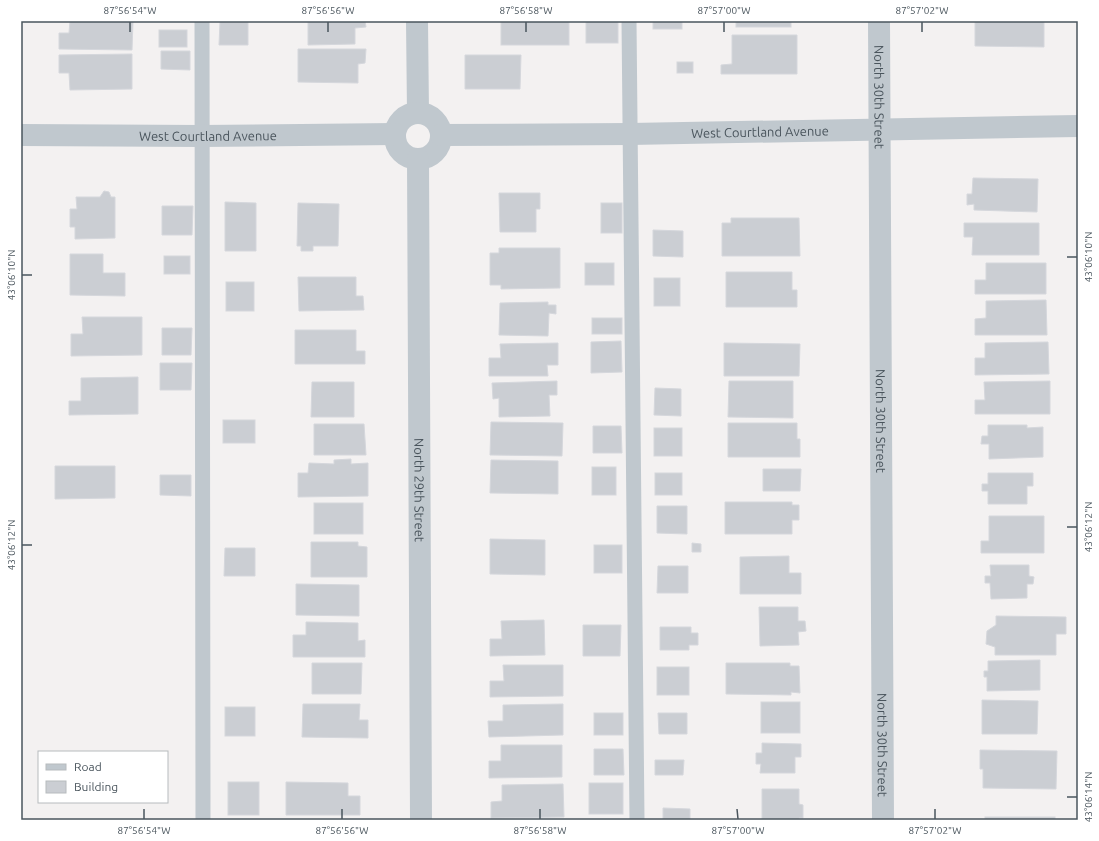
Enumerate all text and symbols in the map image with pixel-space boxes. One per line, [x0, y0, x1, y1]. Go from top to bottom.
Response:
text: 87°56'54"W [104, 5, 156, 16]
text: 87°56'56"W [302, 5, 354, 16]
text: 87°56'58"W [500, 5, 552, 16]
text: 87°57'00"W [698, 5, 750, 16]
text: 87°57'02"W [896, 5, 948, 16]
street label: North 30th Street [872, 45, 887, 149]
street label: West Courtland Avenue [691, 123, 829, 140]
street label: West Courtland Avenue [139, 128, 277, 143]
text: 43°06'10"N [1083, 232, 1094, 282]
text: 43°06'10"N [6, 250, 17, 300]
street label: North 30th Street [874, 369, 888, 473]
street label: North 29th Street [412, 438, 427, 542]
text: 43°06'12"N [1083, 502, 1094, 552]
text: 43°06'12"N [6, 520, 17, 570]
street label: North 30th Street [875, 693, 890, 797]
legend [38, 751, 168, 803]
text: Road [74, 760, 102, 773]
text: 43°06'14"N [1083, 772, 1094, 822]
text: Building [74, 780, 118, 793]
text: 87°56'54"W [118, 825, 170, 836]
text: 87°56'56"W [316, 825, 368, 836]
text: 87°56'58"W [514, 825, 566, 836]
text: 87°57'00"W [712, 825, 764, 836]
text: 87°57'02"W [909, 825, 961, 836]

